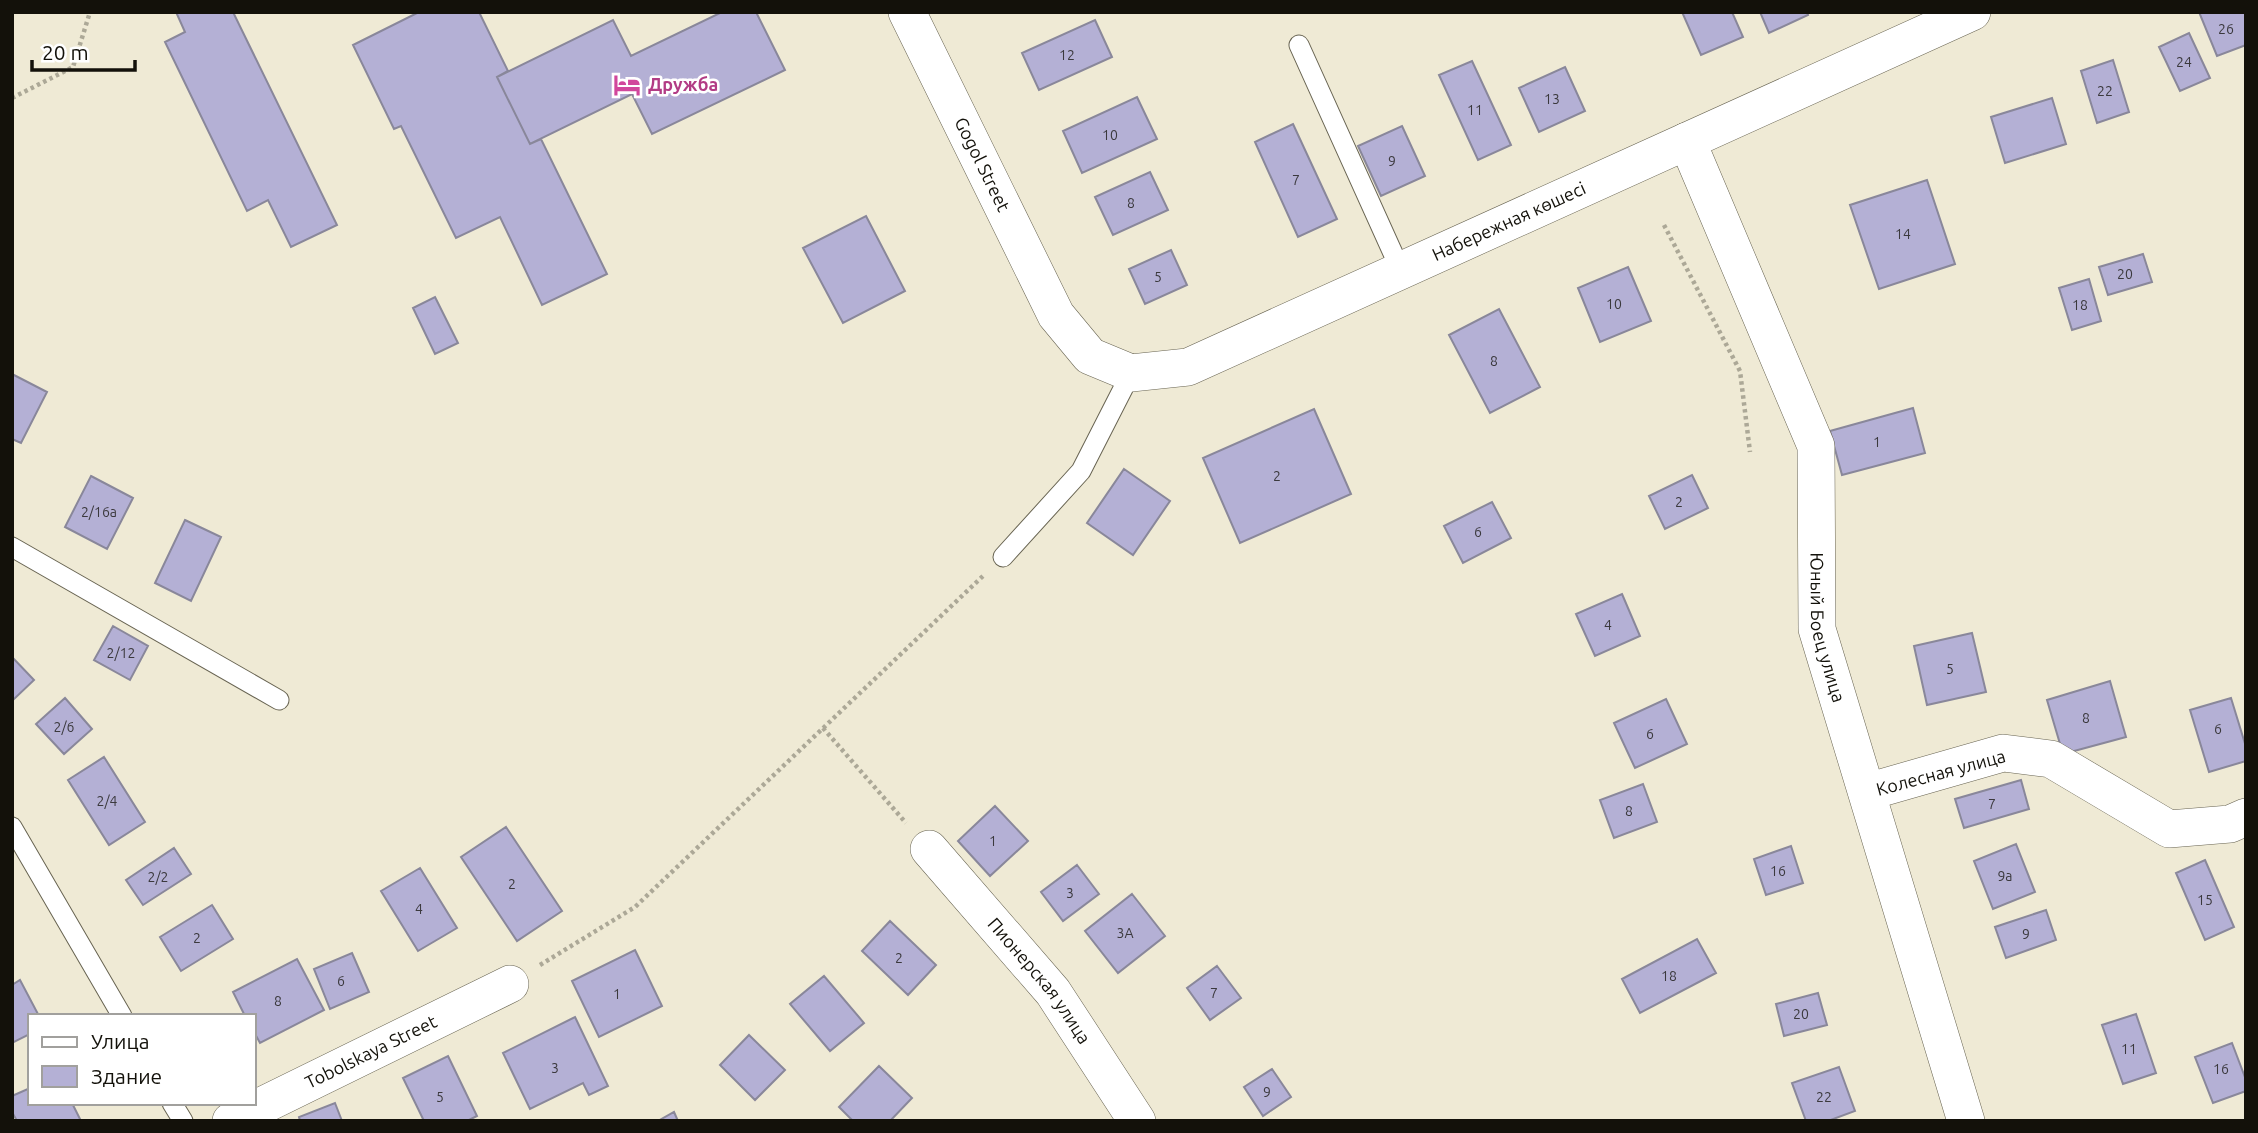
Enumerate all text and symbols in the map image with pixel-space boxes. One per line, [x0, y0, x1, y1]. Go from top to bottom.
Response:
house number: 26 [2218, 21, 2234, 37]
scale bar [32, 28, 135, 72]
text: 20 m [42, 40, 89, 64]
house number: 12 [1059, 47, 1075, 63]
house number: 24 [2176, 54, 2192, 70]
hotel icon: Дружба [612, 70, 642, 100]
place label: Дружба [648, 74, 718, 94]
house number: 22 [2097, 83, 2113, 99]
house number: 13 [1544, 91, 1560, 107]
house number: 11 [1467, 102, 1483, 118]
street label: Gogol Street [951, 114, 1015, 215]
house number: 10 [1102, 127, 1118, 143]
house number: 9 [1388, 153, 1396, 169]
house number: 7 [1292, 172, 1300, 188]
street label: Набережная көшесі [1429, 177, 1589, 264]
house number: 8 [1127, 195, 1135, 211]
house number: 14 [1895, 226, 1911, 242]
house number: 20 [2117, 266, 2133, 282]
house number: 5 [1154, 269, 1162, 285]
house number: 10 [1606, 296, 1622, 312]
house number: 18 [2072, 297, 2088, 313]
house number: 8 [1490, 353, 1498, 369]
house number: 1 [1873, 434, 1881, 450]
house number: 2 [1273, 468, 1281, 484]
house number: 2 [1675, 494, 1683, 510]
house number: 2/16а [81, 504, 117, 520]
house number: 6 [1474, 524, 1482, 540]
street label: Юный Боец улица [1808, 553, 1850, 704]
house number: 4 [1604, 617, 1612, 633]
house number: 2/12 [107, 645, 135, 661]
house number: 5 [1946, 661, 1954, 677]
house number: 8 [2082, 710, 2090, 726]
house number: 2/6 [54, 719, 75, 735]
house number: 6 [2214, 721, 2222, 737]
house number: 6 [1646, 726, 1654, 742]
street label: Колесная улица [1874, 745, 2008, 799]
house number: 2/4 [97, 793, 118, 809]
house number: 7 [1988, 796, 1996, 812]
house number: 8 [1625, 803, 1633, 819]
house number: 1 [989, 833, 997, 849]
house number: 16 [1770, 863, 1786, 879]
house number: 9а [1997, 868, 2013, 884]
house number: 2/2 [148, 869, 168, 885]
house number: 2 [508, 876, 516, 892]
house number: 3 [1066, 885, 1074, 901]
house number: 15 [2197, 892, 2213, 908]
house number: 4 [415, 901, 423, 917]
street label: Пионерская улица [984, 913, 1095, 1047]
house number: 3А [1117, 925, 1134, 941]
house number: 9 [2022, 926, 2030, 942]
house number: 2 [193, 930, 201, 946]
house number: 2 [895, 950, 903, 966]
house number: 18 [1661, 968, 1677, 984]
house number: 6 [337, 973, 345, 989]
house number: 7 [1210, 985, 1218, 1001]
house number: 1 [613, 986, 621, 1002]
house number: 8 [274, 993, 282, 1009]
house number: 20 [1793, 1006, 1809, 1022]
street label: Tobolskaya Street [302, 1011, 440, 1092]
legend [28, 1014, 256, 1105]
text: Улица [91, 1029, 149, 1053]
house number: 11 [2121, 1041, 2137, 1057]
house number: 3 [551, 1060, 559, 1076]
house number: 16 [2213, 1061, 2229, 1077]
text: Здание [91, 1064, 162, 1088]
house number: 9 [1263, 1084, 1271, 1100]
house number: 5 [436, 1089, 444, 1105]
house number: 22 [1816, 1089, 1832, 1105]

